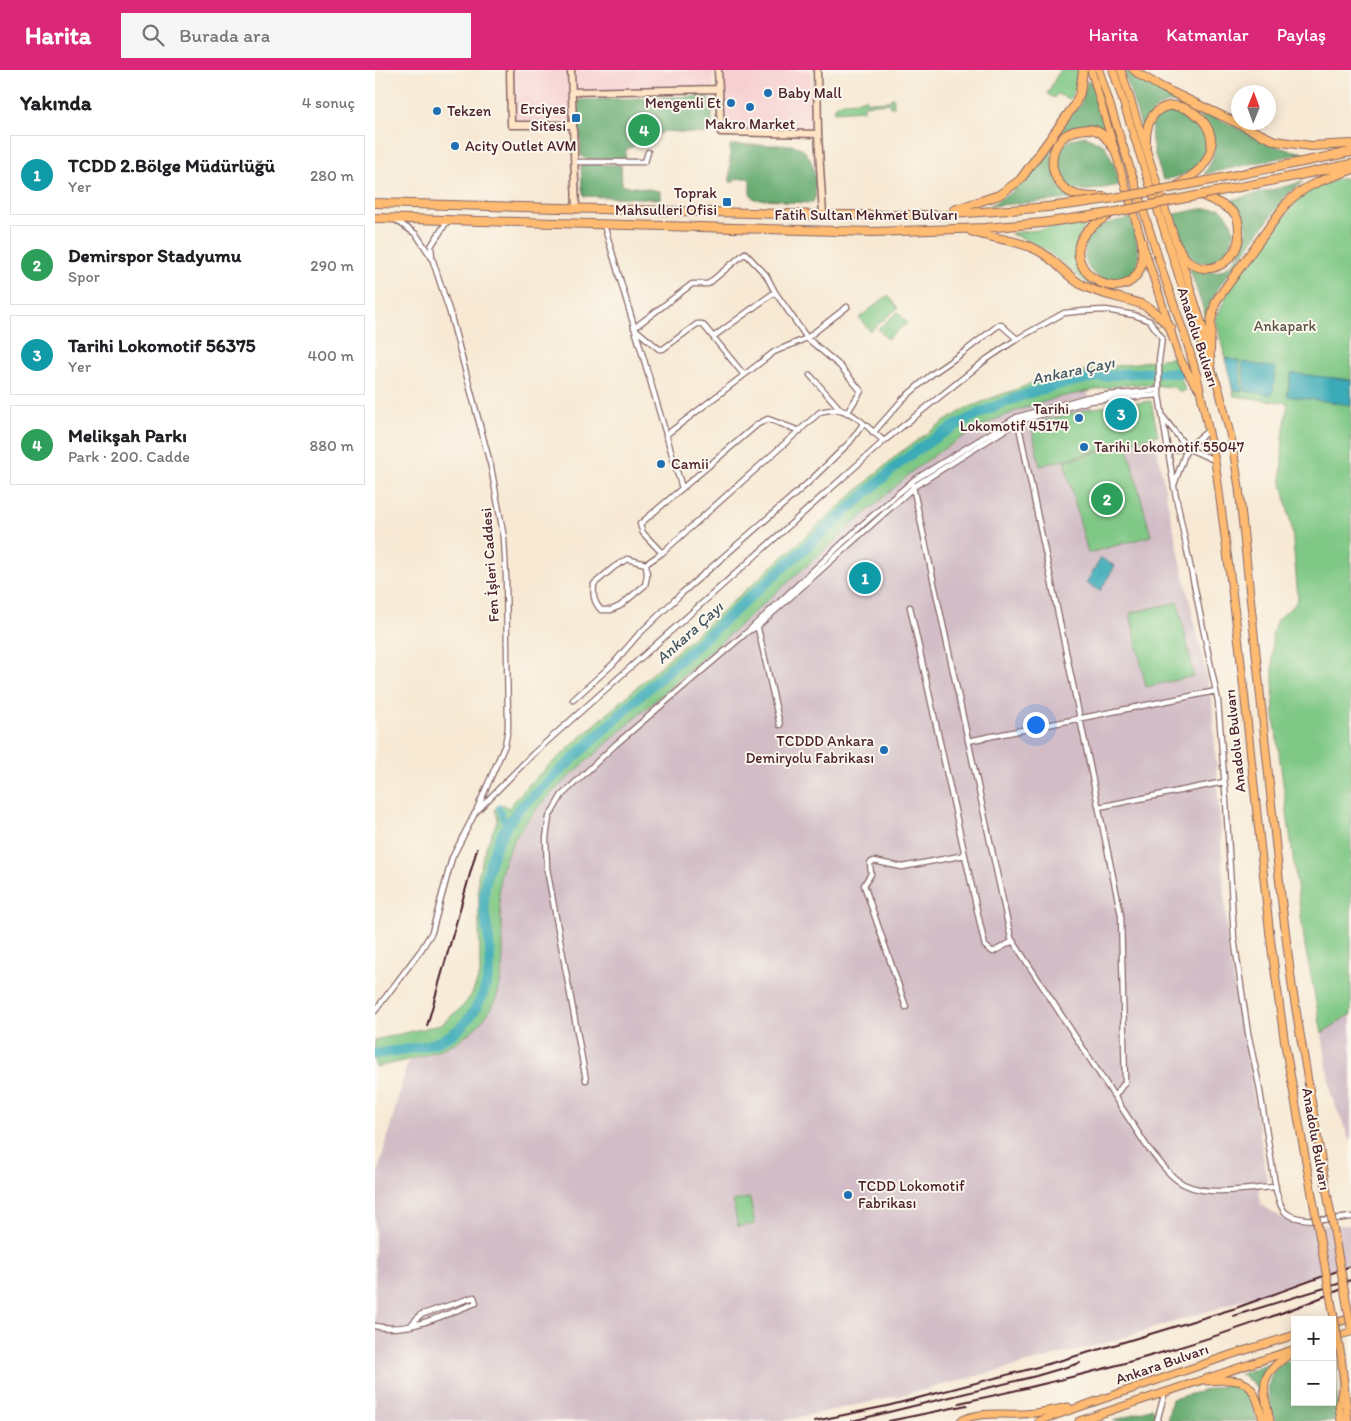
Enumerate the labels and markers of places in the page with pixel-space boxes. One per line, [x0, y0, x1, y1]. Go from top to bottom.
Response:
place label: Baby Mall [778, 84, 842, 102]
marker: Baby Mall [762, 87, 774, 99]
place label: Mengenli Et [645, 94, 721, 112]
marker: Mengenli Et [725, 97, 737, 109]
place label: Erciyes Sitesi [520, 100, 566, 135]
marker: Makro Market [744, 101, 756, 113]
place label: Tekzen [447, 102, 492, 120]
marker: Tekzen [431, 105, 443, 117]
pin: 4 [628, 111, 660, 149]
marker: Erciyes Sitesi [570, 112, 582, 124]
place label: Makro Market [705, 115, 796, 133]
place label: Acity Outlet AVM [465, 137, 577, 155]
marker: Acity Outlet AVM [449, 140, 461, 152]
place label: Toprak Mahsulleri Ofisi [615, 184, 717, 219]
marker: Toprak Mahsulleri Ofisi [721, 196, 733, 208]
pin: 3 [1105, 395, 1137, 433]
place label: Tarihi Lokomotif 45174 [960, 400, 1069, 435]
marker: Tarihi Lokomotif 45174 [1073, 412, 1085, 424]
place label: Tarihi Lokomotif 55047 [1094, 438, 1245, 456]
marker: Tarihi Lokomotif 55047 [1078, 441, 1090, 453]
place label: Camii [671, 455, 709, 473]
marker: Camii [655, 458, 667, 470]
pin: 2 [1091, 480, 1123, 518]
pin: 1 [849, 559, 881, 597]
place label: TCDDD Ankara Demiryolu Fabrikası [745, 732, 875, 767]
marker: TCDDD Ankara Demiryolu Fabrikası [878, 744, 890, 756]
place label: TCDD Lokomotif Fabrikası [858, 1177, 965, 1212]
marker: TCDD Lokomotif Fabrikası [842, 1189, 854, 1201]

